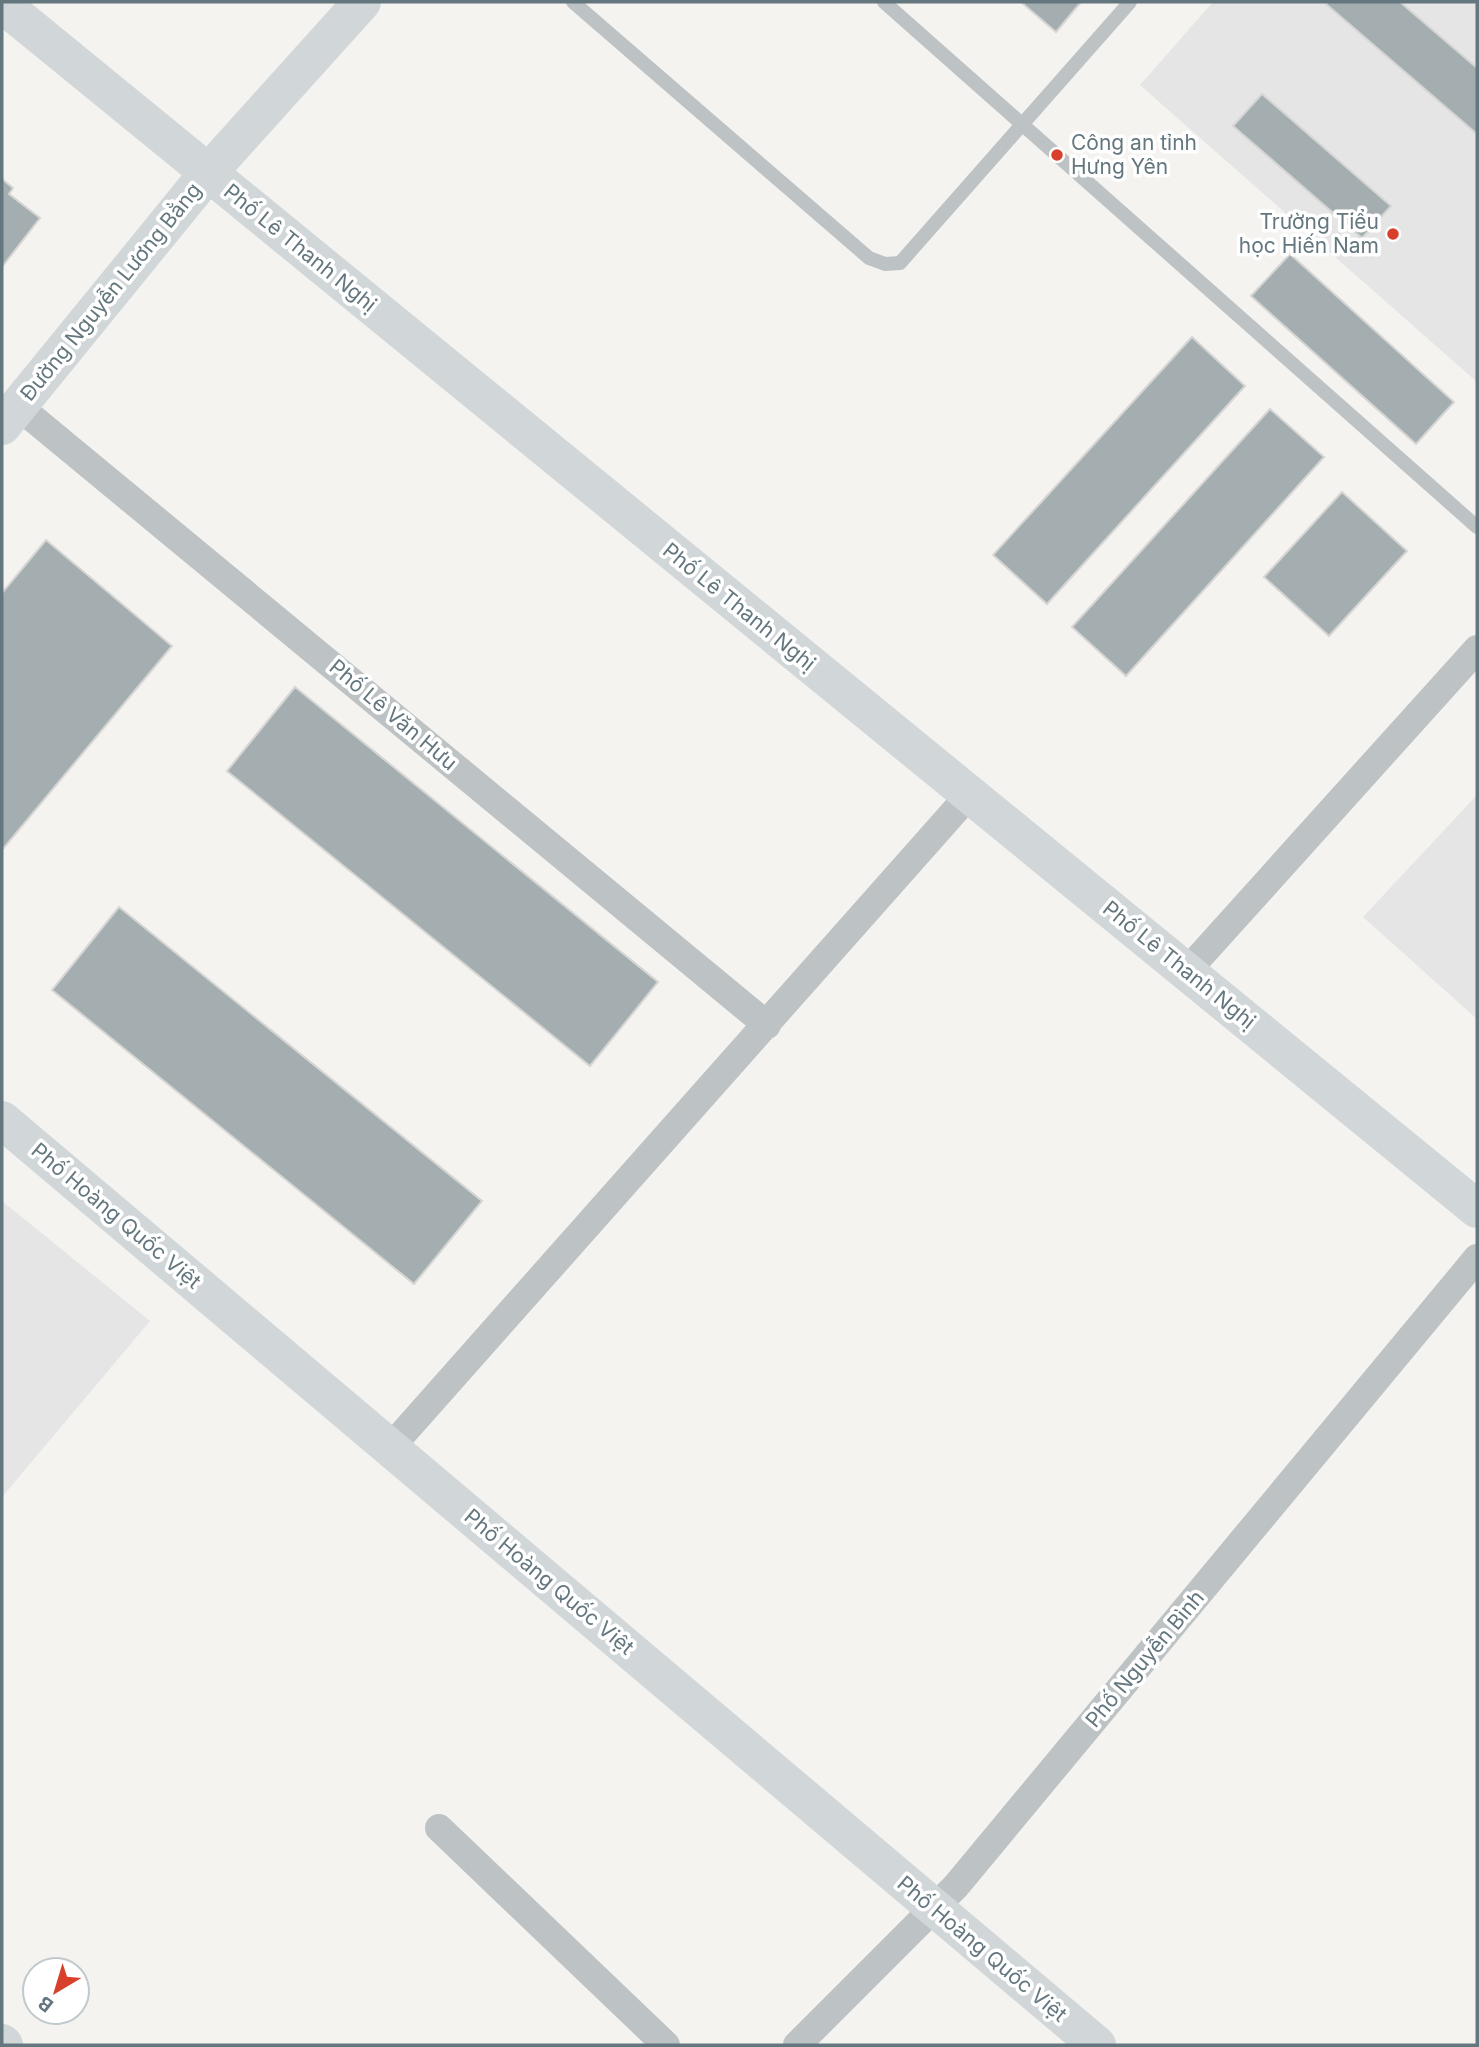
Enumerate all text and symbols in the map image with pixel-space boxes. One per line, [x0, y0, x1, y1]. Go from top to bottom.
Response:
place label: Công an tỉnh Hưng Yên [1071, 130, 1197, 179]
marker: Công an tỉnh Hưng Yên [1049, 147, 1065, 163]
street label: Đường Nguyễn Lương Bằng [15, 178, 206, 406]
street label: Phố Lê Thanh Nghị [219, 178, 382, 317]
place label: Trường Tiểu học Hiến Nam [1239, 209, 1379, 258]
marker: Trường Tiểu học Hiến Nam [1385, 226, 1401, 242]
street label: Phố Lê Thanh Nghị [658, 537, 821, 676]
street label: Phố Lê Văn Hưu [324, 654, 462, 775]
street label: Phố Lê Thanh Nghị [1098, 895, 1261, 1034]
street label: Phố Hoàng Quốc Việt [27, 1137, 206, 1294]
street label: Phố Hoàng Quốc Việt [460, 1503, 639, 1660]
street label: Phố Nguyễn Bình [1080, 1585, 1209, 1732]
street label: Phố Hoàng Quốc Việt [893, 1870, 1072, 2027]
north arrow [21, 1956, 91, 2026]
text: B [34, 1991, 58, 2017]

